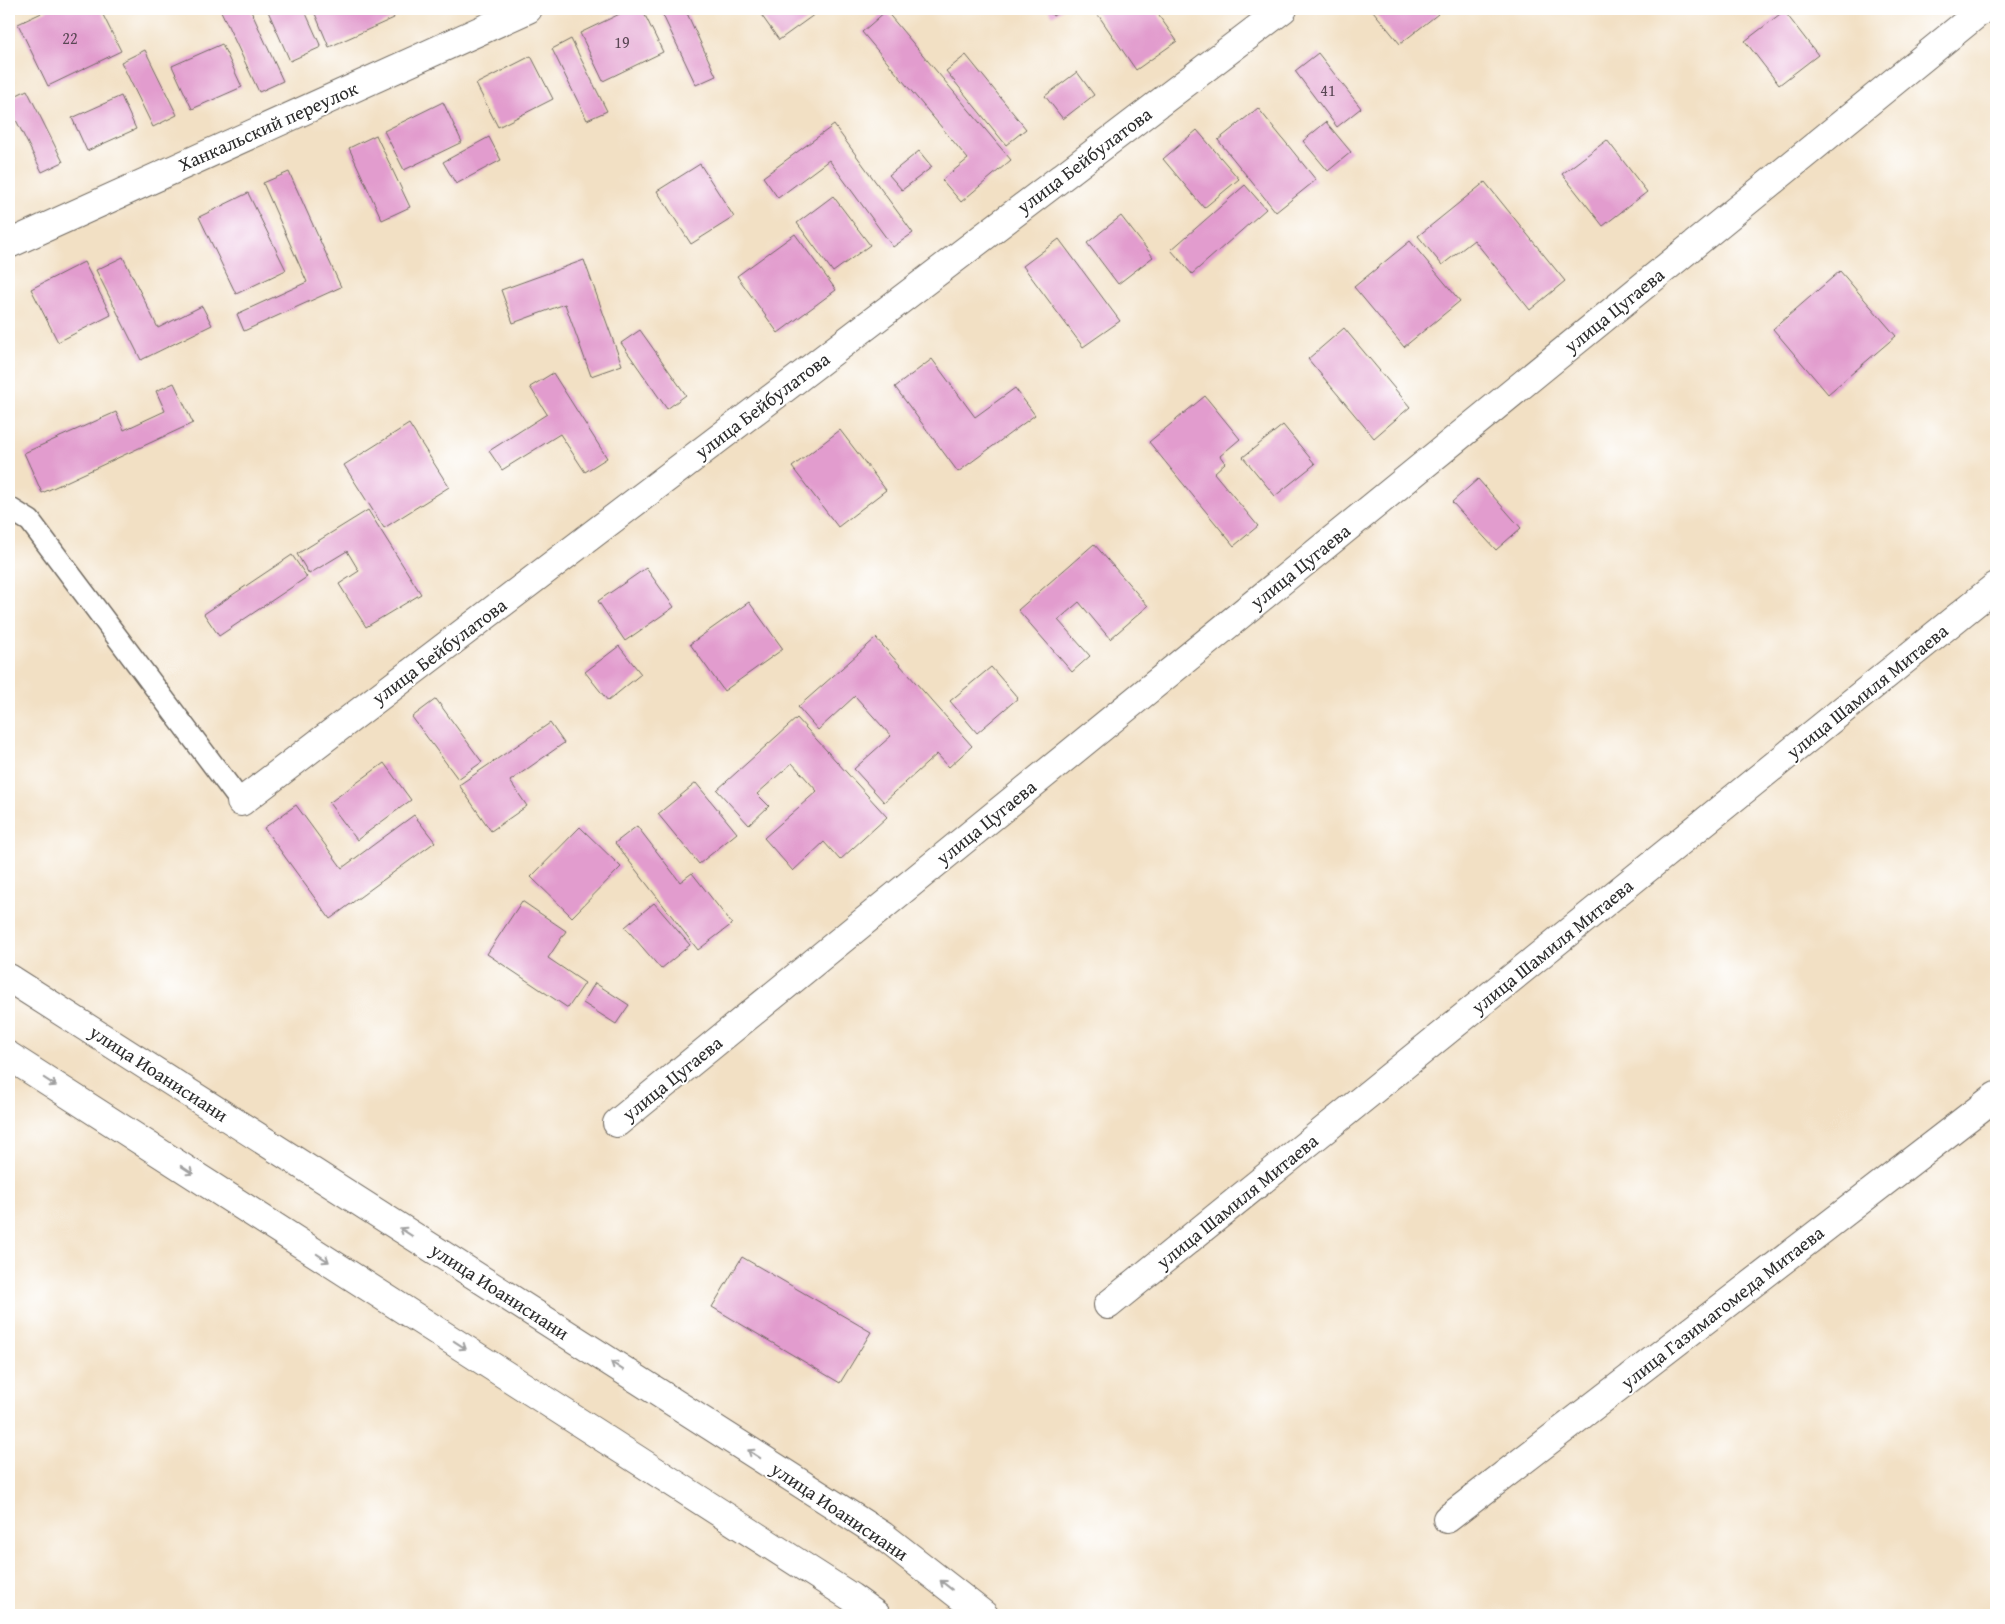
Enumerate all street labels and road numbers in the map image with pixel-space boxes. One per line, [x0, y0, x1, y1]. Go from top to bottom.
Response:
street label: Ханкальский переулок [174, 74, 362, 178]
street label: улица Бейбулатова [1010, 100, 1157, 221]
street label: улица Цугаева [1557, 261, 1670, 360]
street label: улица Бейбулатова [688, 345, 835, 466]
street label: улица Цугаева [1243, 517, 1356, 616]
street label: улица Бейбулатова [365, 591, 512, 712]
street label: улица Шамиля Митаева [1779, 617, 1954, 766]
street label: улица Цугаева [929, 773, 1042, 872]
street label: улица Шамиля Митаева [1464, 872, 1639, 1021]
street label: улица Иоанисиани [83, 1017, 234, 1128]
street label: улица Цугаева [615, 1029, 728, 1128]
street label: улица Шамиля Митаева [1149, 1127, 1324, 1276]
street label: улица Газимагомеда Митаева [1614, 1219, 1830, 1396]
street label: улица Иоанисиани [424, 1235, 575, 1346]
street label: улица Иоанисиани [765, 1454, 914, 1567]

